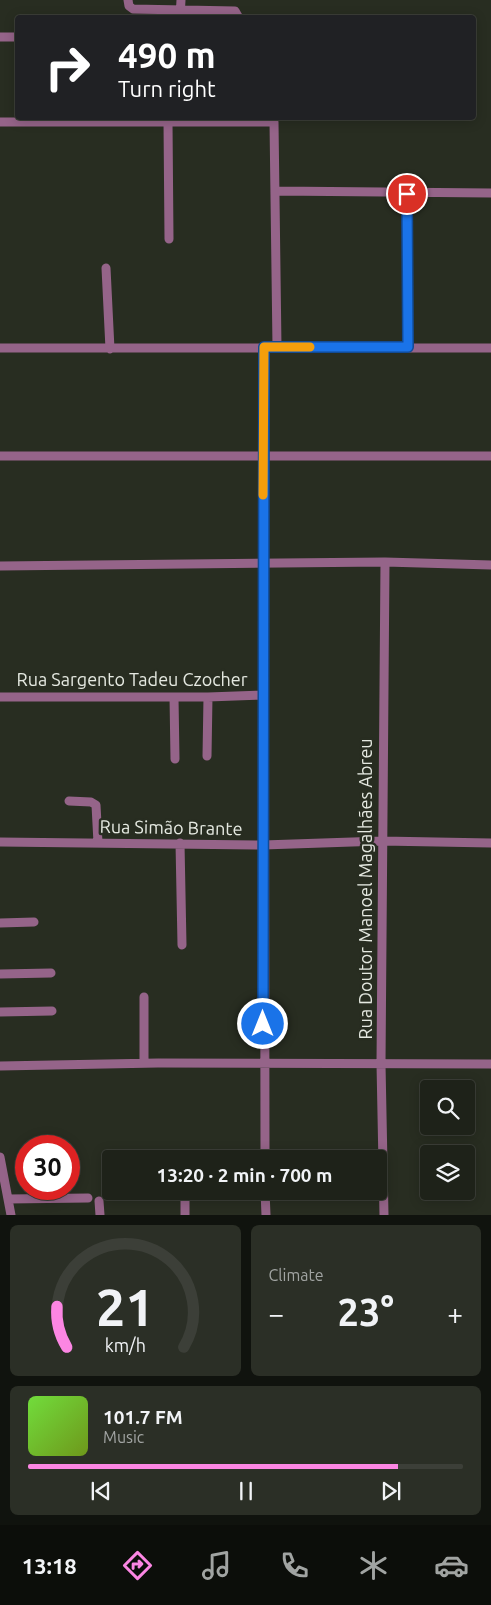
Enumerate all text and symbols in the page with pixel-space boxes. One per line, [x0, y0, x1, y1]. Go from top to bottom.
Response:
icon: right [35, 35, 100, 100]
text: 490 m [118, 35, 216, 75]
text: Turn right [118, 76, 216, 101]
pin [386, 173, 428, 215]
icon: arrive [393, 180, 421, 208]
street label: Rua Sargento Tadeu Czocher [16, 669, 248, 689]
street label: Rua Doutor Manoel Magalhães Abreu [355, 738, 375, 1040]
street label: Rua Simão Brante [99, 816, 243, 838]
position arrow [236, 997, 288, 1049]
map controls [420, 1080, 475, 1200]
button: search [420, 1080, 475, 1135]
speed limit sign: 30 [15, 1135, 80, 1200]
button: layers [420, 1145, 475, 1200]
text: 13:20 · 2 min · 700 m [157, 1164, 332, 1186]
text: Climate [269, 1266, 324, 1284]
text: 21 [96, 1278, 155, 1336]
text: 23° [338, 1291, 394, 1333]
text: − [269, 1298, 284, 1329]
text: + [447, 1298, 463, 1329]
text: km/h [105, 1335, 146, 1355]
text: 101.7 FM [103, 1406, 183, 1428]
text: Music [103, 1428, 144, 1446]
icon: previous [87, 1477, 115, 1505]
icon: pause [232, 1477, 260, 1505]
icon: next [377, 1477, 405, 1505]
icon: directions [120, 1548, 155, 1583]
icon: music [199, 1548, 234, 1583]
icon: phone [277, 1548, 312, 1583]
icon: climate [356, 1548, 391, 1583]
icon: car [434, 1548, 469, 1583]
text: 13:18 [22, 1553, 77, 1578]

